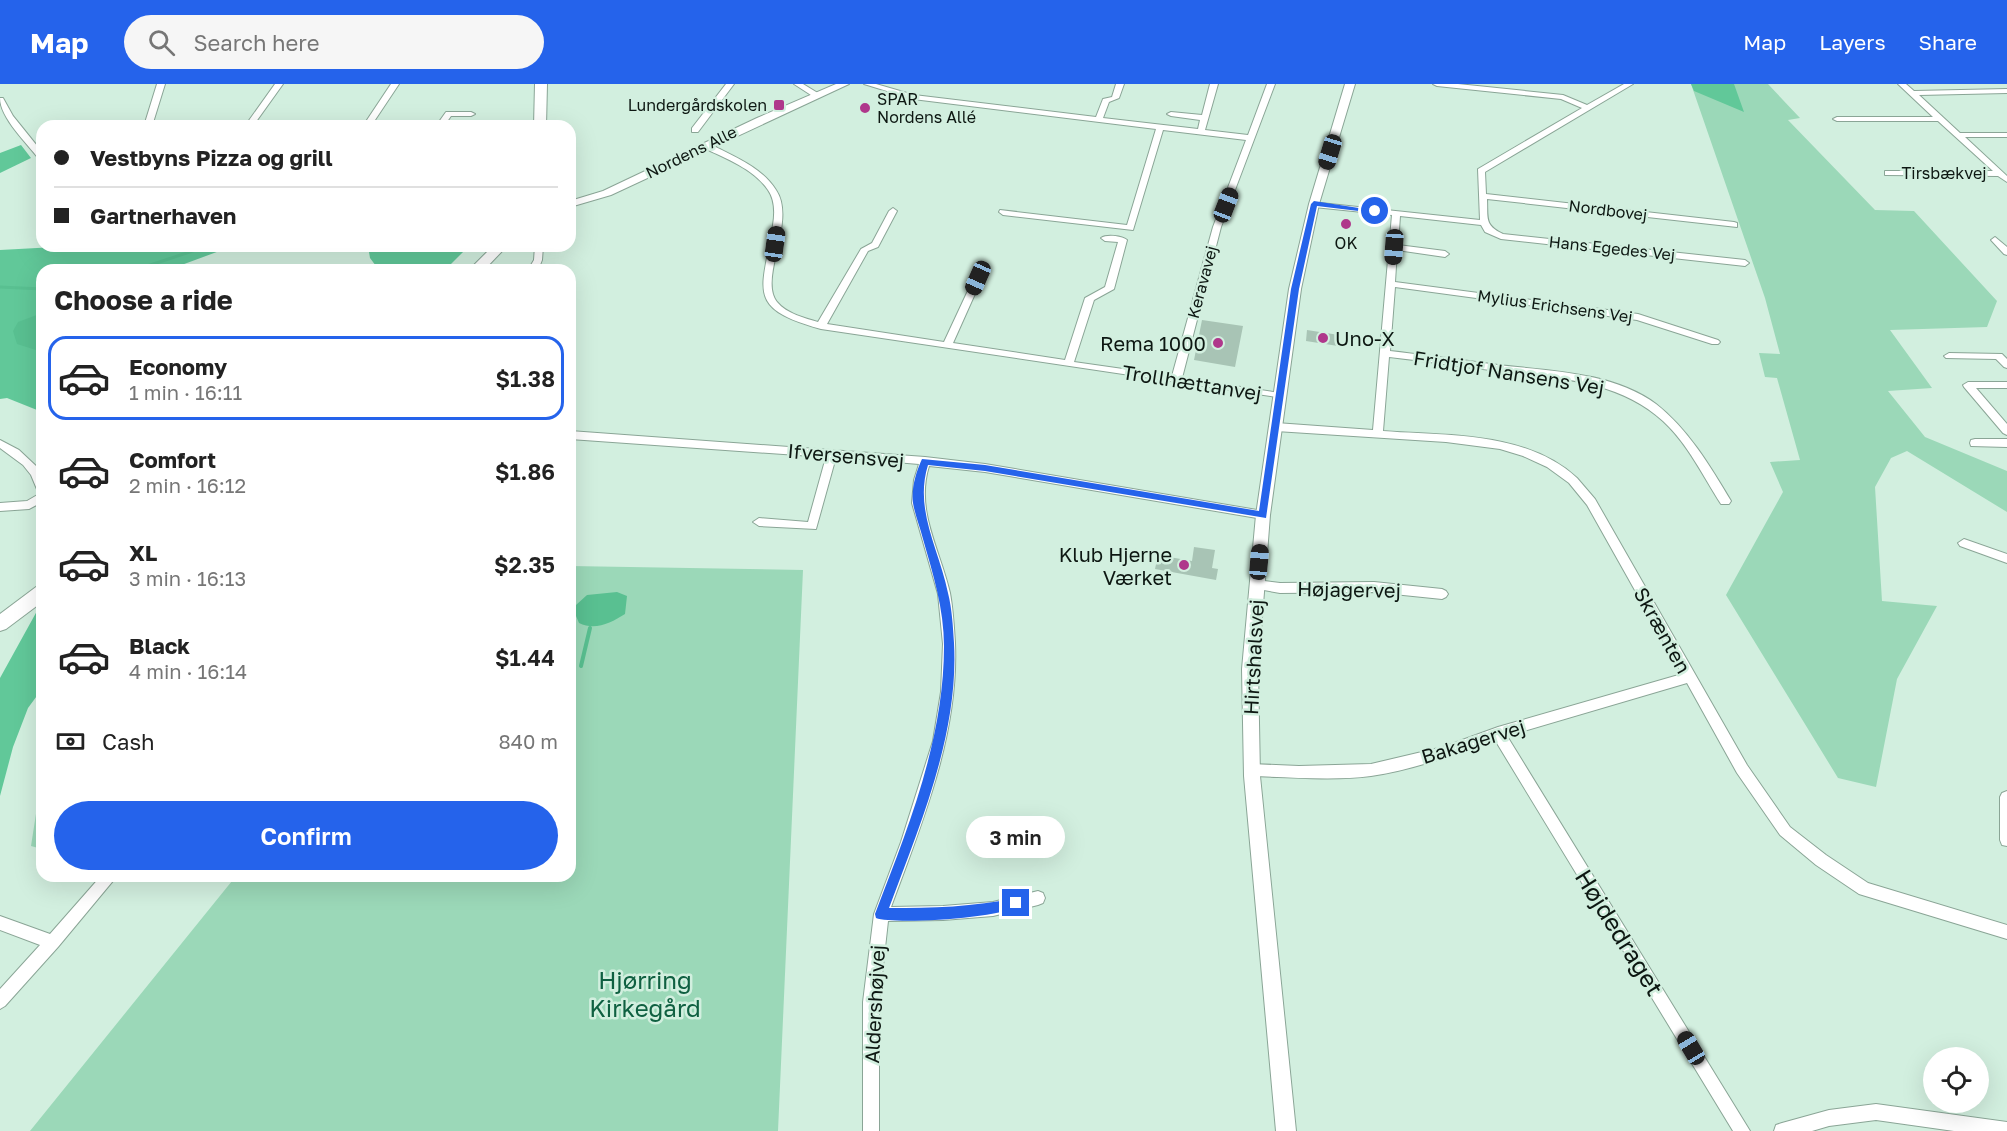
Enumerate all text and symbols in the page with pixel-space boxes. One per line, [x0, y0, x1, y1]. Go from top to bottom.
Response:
search box [124, 15, 544, 69]
text: Map [30, 26, 88, 59]
icon: search [145, 26, 178, 59]
text: Search here [193, 29, 319, 56]
text: Map [1743, 29, 1786, 55]
text: Layers [1819, 29, 1886, 55]
text: Share [1919, 29, 1977, 55]
place label: SPAR Nordens Allé [877, 89, 976, 127]
place label: Lundergårdskolen [628, 95, 767, 115]
marker: Lundergårdskolen [772, 98, 786, 112]
marker: SPAR Nordens Allé [858, 101, 872, 115]
street label: Nordens Alle [642, 121, 740, 183]
car [1316, 132, 1344, 172]
text: Vestbyns Pizza og grill [90, 144, 333, 171]
street label: Tirsbækvej [1901, 163, 1987, 183]
car [1211, 185, 1241, 225]
street label: Nordbovej [1568, 195, 1648, 225]
route start [1361, 197, 1388, 224]
text: Gartnerhaven [90, 202, 236, 229]
marker: OK [1339, 217, 1353, 231]
car [764, 225, 786, 263]
car [1384, 228, 1404, 266]
street label: Hans Egedes Vej [1548, 231, 1676, 265]
place label: OK [1335, 233, 1357, 253]
street label: Keravavej [1183, 244, 1221, 320]
car [962, 258, 994, 298]
text: Choose a ride [54, 284, 233, 316]
street label: Mylius Erichsens Vej [1476, 285, 1634, 327]
place label: Uno-X [1335, 326, 1395, 350]
place label: Rema 1000 [1100, 331, 1206, 355]
marker: Uno-X [1316, 331, 1330, 345]
marker: Rema 1000 [1211, 336, 1225, 350]
street label: Fridtjof Nansens Vej [1412, 345, 1606, 399]
icon: car [57, 351, 111, 405]
text: Economy [129, 353, 227, 380]
street label: Trollhættanvej [1121, 359, 1263, 405]
text: $1.38 [495, 365, 555, 392]
text: 1 min · 16:11 [129, 380, 242, 404]
street label: Ifversensvej [787, 438, 905, 472]
icon: car [57, 444, 111, 498]
text: Comfort [129, 446, 216, 473]
text: $1.86 [495, 458, 555, 485]
text: 2 min · 16:12 [129, 473, 246, 497]
icon: car [57, 537, 111, 591]
text: XL [129, 539, 157, 566]
place label: Klub Hjerne Værket [1059, 542, 1172, 589]
car [1248, 543, 1270, 581]
text: $2.35 [494, 551, 555, 578]
marker: Klub Hjerne Værket [1177, 558, 1191, 572]
text: 3 min · 16:13 [129, 566, 246, 590]
street label: Højagervej [1297, 576, 1401, 602]
street label: Skrænten [1630, 583, 1696, 677]
street label: Hirtshalsvej [1238, 599, 1268, 715]
icon: car [57, 630, 111, 684]
text: Black [129, 632, 190, 659]
text: $1.44 [495, 644, 555, 671]
text: 4 min · 16:14 [129, 659, 247, 683]
street label: Bakagervej [1418, 714, 1528, 768]
icon: cash [54, 725, 87, 758]
text: Cash [102, 728, 155, 755]
text: 840 m [499, 729, 558, 753]
button: Confirm [54, 801, 558, 870]
callout: 3 min [966, 816, 1066, 858]
text: 3 min [989, 825, 1042, 849]
street label: Højdedraget [1570, 863, 1670, 1001]
route end [1002, 889, 1029, 916]
street label: Aldershøjvej [859, 944, 889, 1064]
park label: Hjørring Kirkegård [589, 965, 701, 1022]
car [1674, 1028, 1708, 1068]
map controls [1923, 1047, 1989, 1113]
button: locate [1923, 1047, 1989, 1113]

